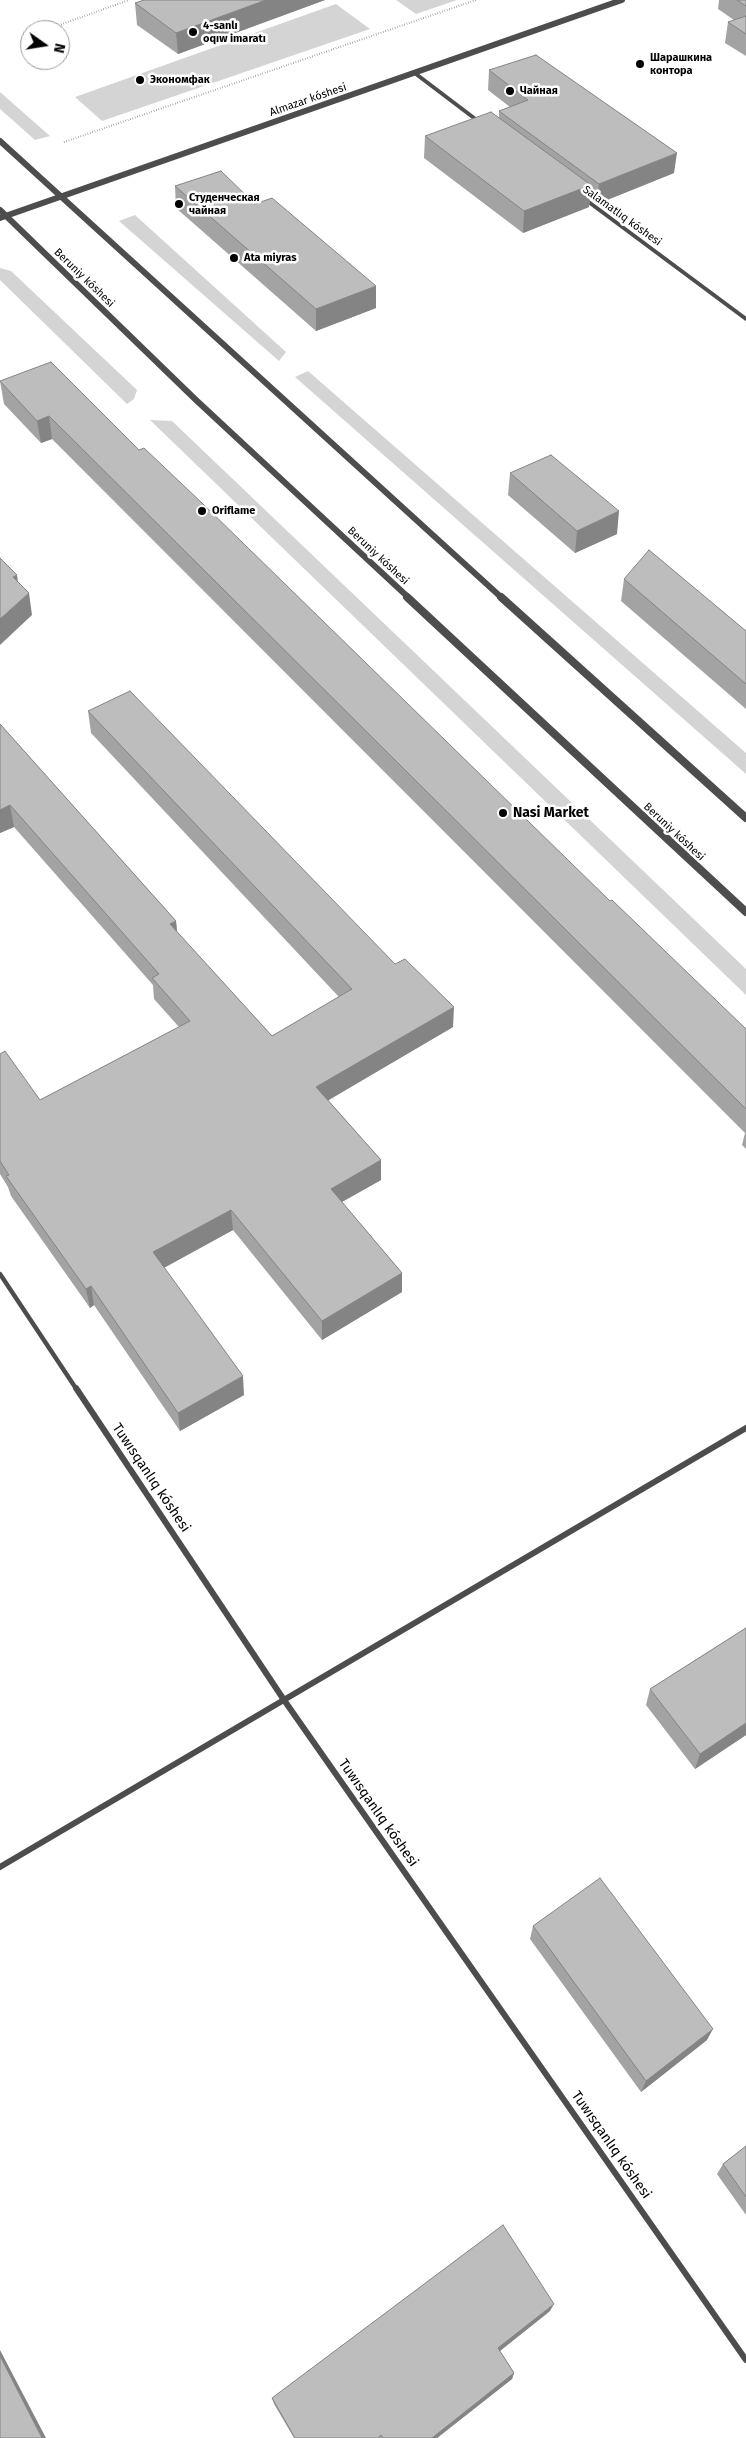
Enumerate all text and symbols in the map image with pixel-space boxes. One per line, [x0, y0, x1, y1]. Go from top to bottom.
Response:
place label: 4-sanlı oqıw imaratı [203, 19, 266, 45]
north arrow [20, 20, 70, 70]
marker: 4-sanlı oqıw imaratı [187, 26, 199, 38]
text: N [50, 42, 68, 55]
place label: Шарашкина контора [650, 51, 712, 77]
marker: Шарашкина контора [634, 58, 646, 70]
place label: Экономфак [150, 73, 210, 87]
marker: Экономфак [134, 74, 146, 86]
street label: Almazar kóshesi [268, 81, 348, 119]
place label: Чайная [520, 84, 558, 98]
marker: Чайная [504, 85, 516, 97]
street label: Salamatlıq kóshesi [580, 183, 664, 249]
place label: Студенческая чайная [189, 191, 260, 217]
marker: Студенческая чайная [173, 198, 185, 210]
street label: Beruniy kóshesi [51, 246, 117, 310]
place label: Ata miyras [244, 251, 297, 265]
marker: Ata miyras [228, 252, 240, 264]
place label: Oriflame [212, 504, 255, 518]
marker: Oriflame [196, 505, 208, 517]
street label: Beruniy kóshesi [345, 524, 411, 588]
street label: Beruniy kóshesi [641, 800, 707, 864]
place label: Nasi Market [513, 805, 589, 821]
marker: Nasi Market [497, 807, 509, 819]
street label: Tuwısqanlıq kóshesi [108, 1420, 194, 1536]
street label: Tuwısqanlıq kóshesi [334, 1756, 422, 1870]
street label: Tuwısqanlıq kóshesi [567, 2088, 655, 2202]

